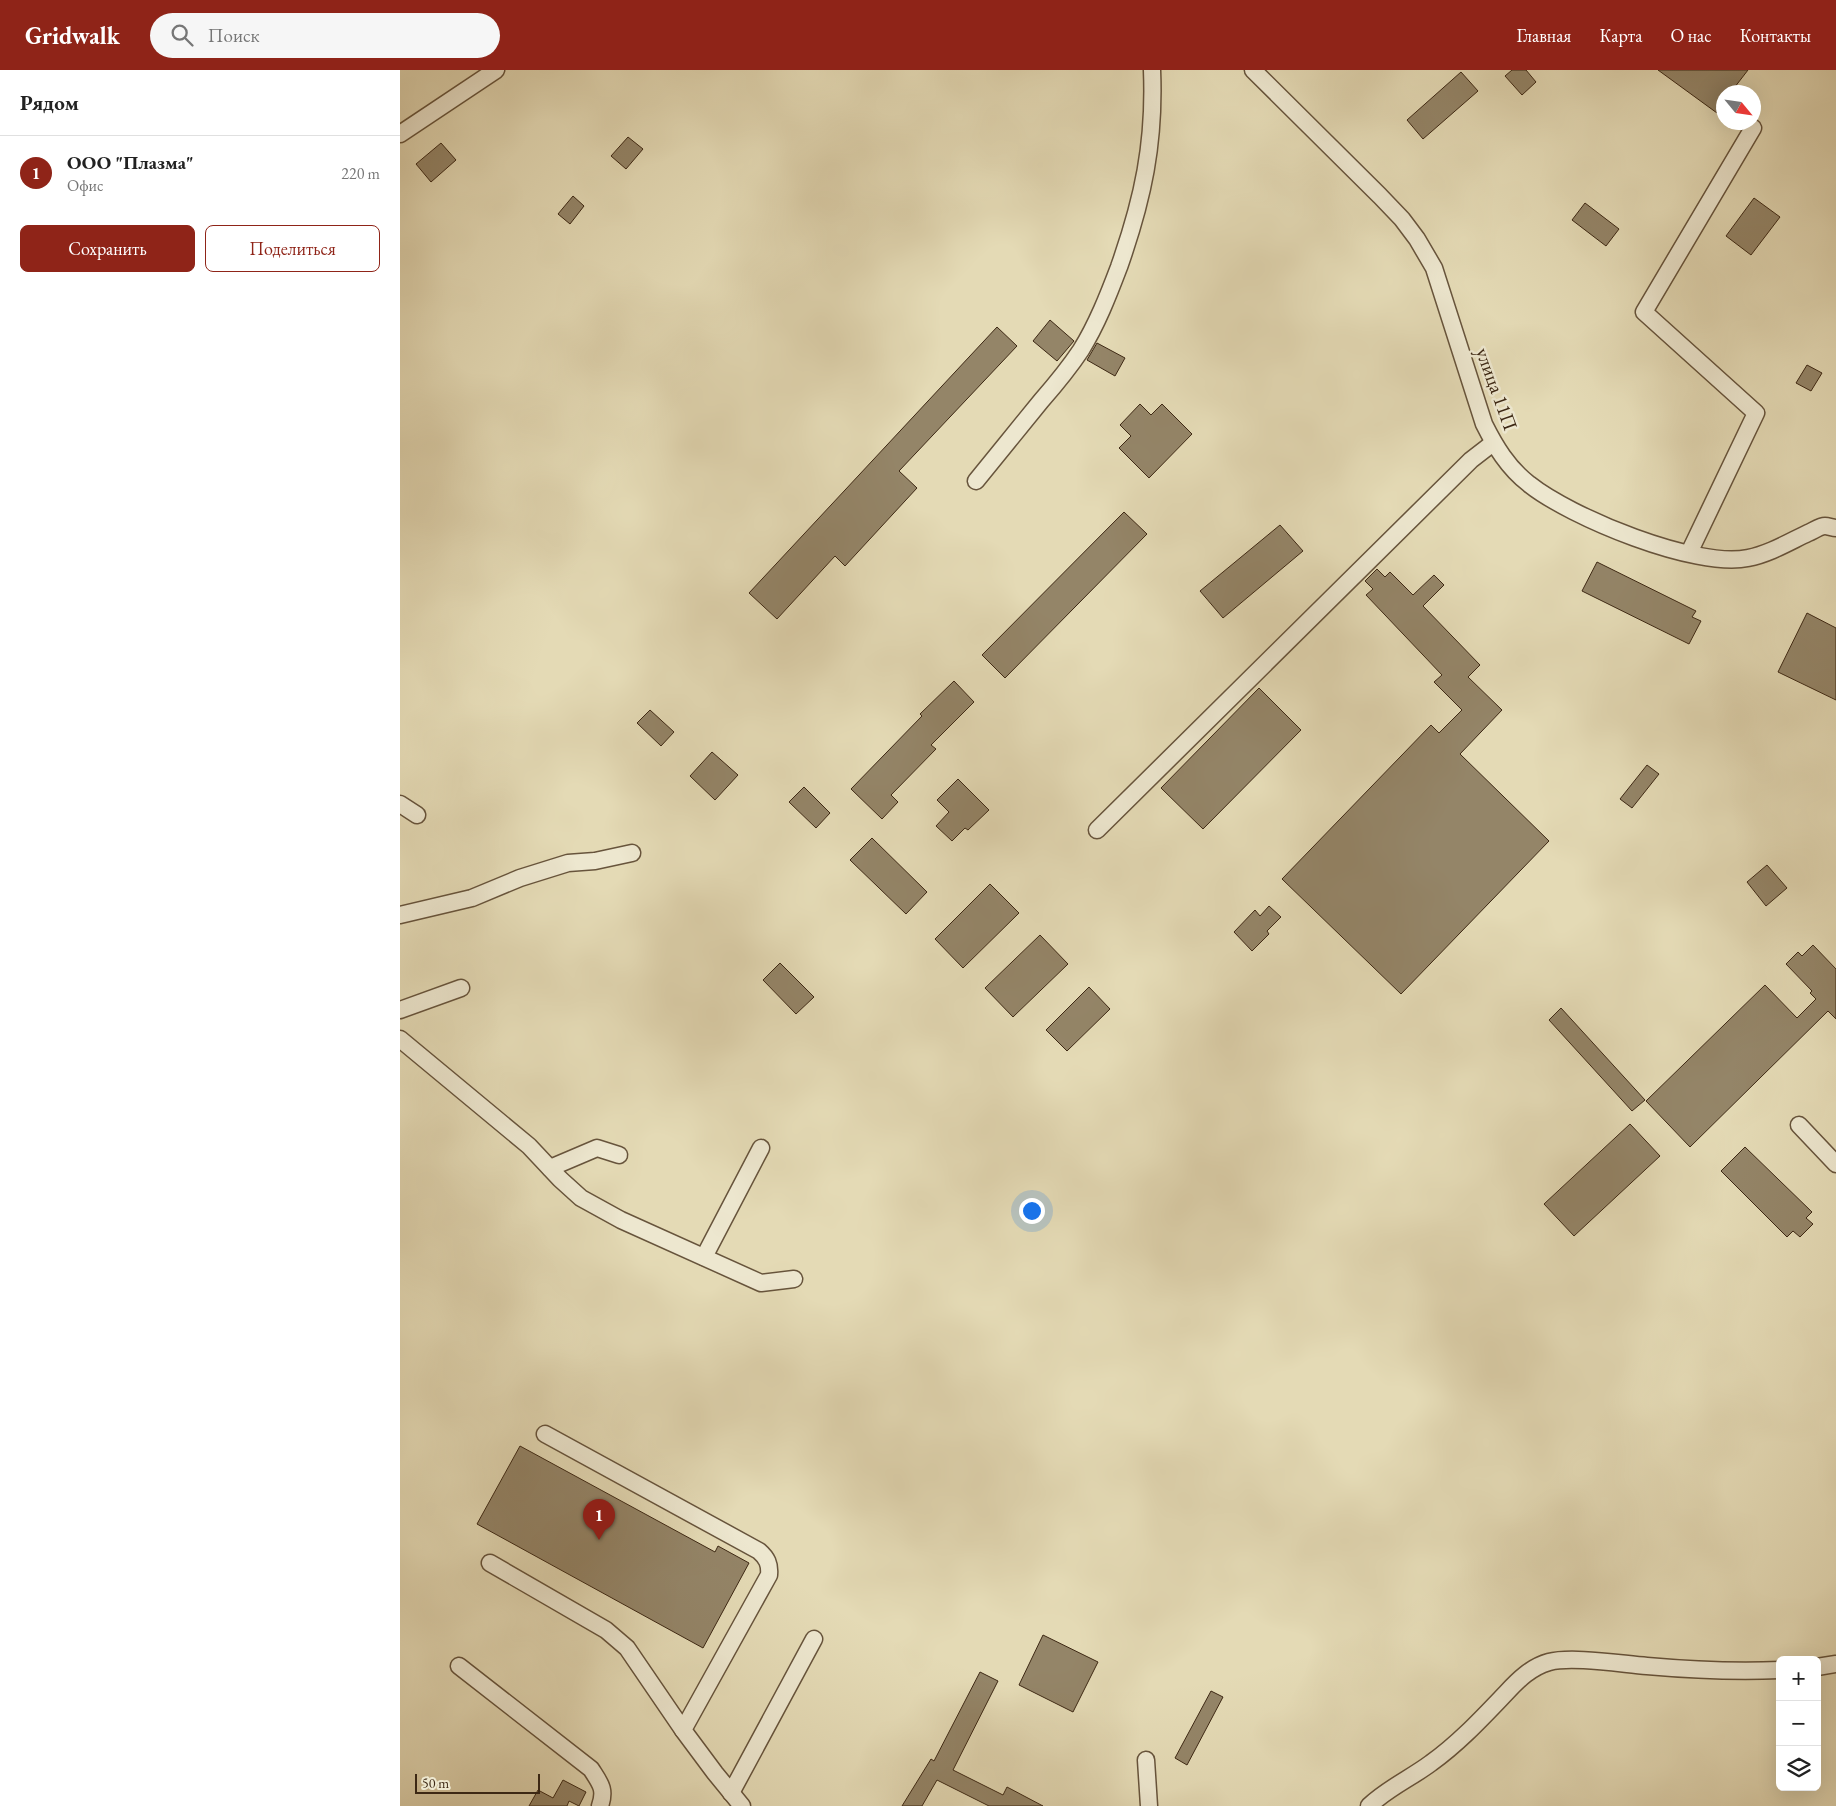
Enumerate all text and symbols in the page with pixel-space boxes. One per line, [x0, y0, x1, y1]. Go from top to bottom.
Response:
search box [150, 13, 500, 58]
text: Gridwalk [25, 20, 120, 51]
icon: search [168, 21, 196, 49]
text: Поиск [208, 23, 260, 48]
text: Главная [1517, 24, 1571, 47]
text: Карта [1599, 24, 1642, 47]
text: О нас [1670, 24, 1712, 47]
text: Контакты [1740, 24, 1811, 47]
north arrow [1716, 85, 1761, 130]
text: Рядом [20, 89, 79, 116]
text: ООО "Плазма" [67, 150, 194, 175]
text: 1 [32, 163, 40, 184]
text: 220 m [341, 163, 380, 184]
text: Офис [67, 175, 104, 196]
button: Сохранить [20, 225, 195, 272]
button: Поделиться [205, 225, 380, 272]
street label: улица 11П [1470, 344, 1524, 434]
your location [1019, 1198, 1045, 1224]
pin: 1 [583, 1499, 615, 1540]
map controls [1776, 1656, 1821, 1791]
button: + [1776, 1656, 1821, 1701]
button: − [1776, 1701, 1821, 1746]
button: layers [1776, 1746, 1821, 1791]
scale bar [415, 1771, 540, 1794]
text: 50 m [422, 1774, 449, 1792]

